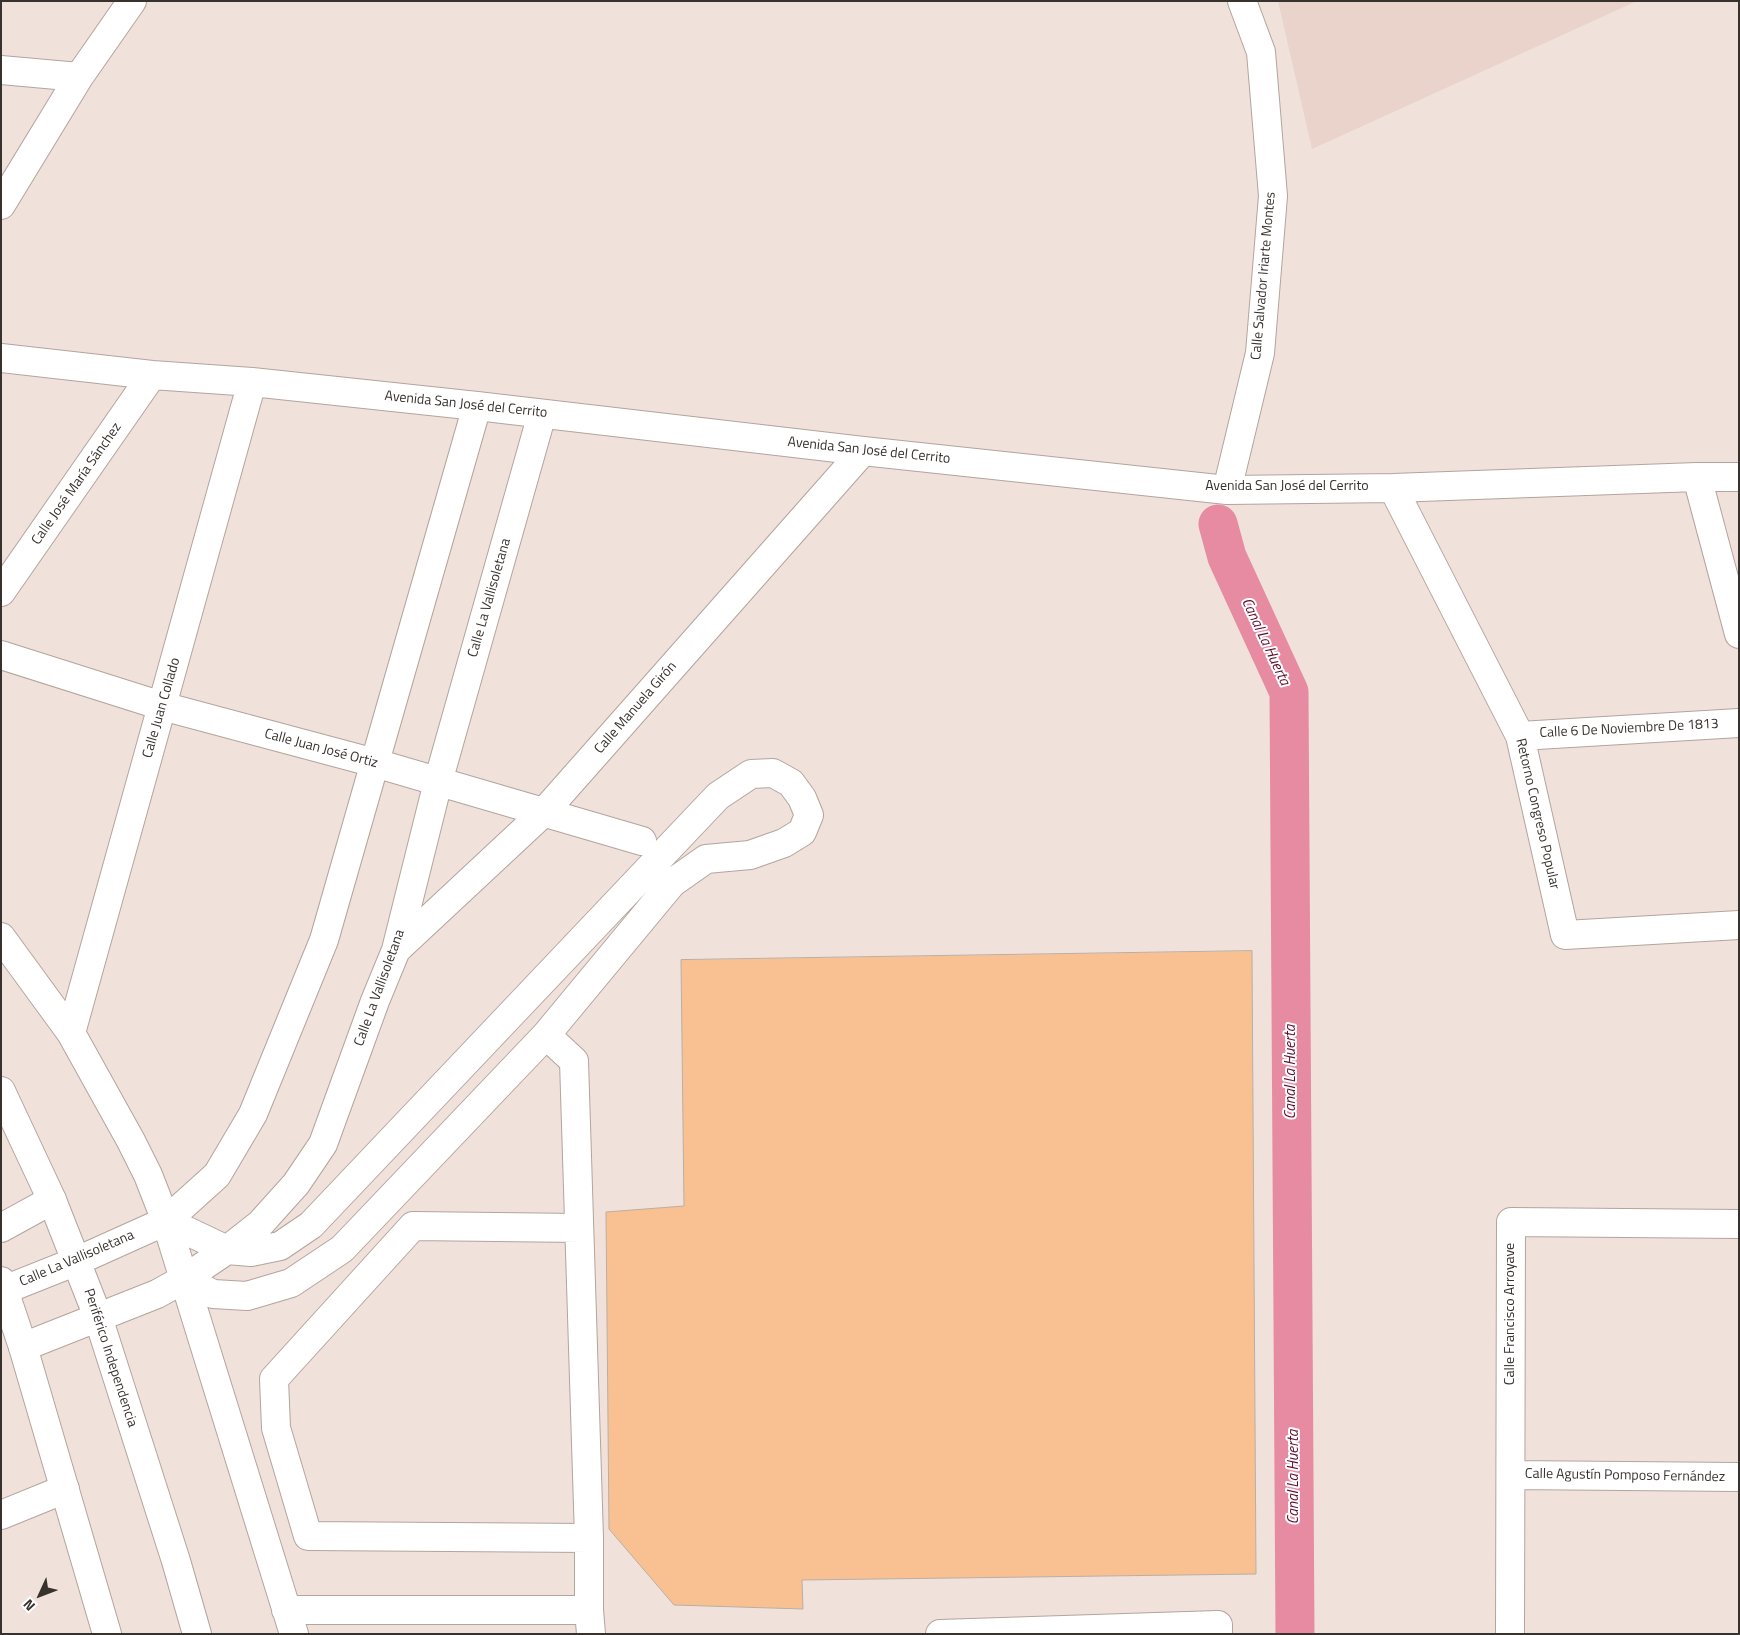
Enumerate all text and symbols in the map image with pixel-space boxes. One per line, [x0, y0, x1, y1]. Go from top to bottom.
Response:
street label: Calle Salvador Iriarte Montes [1248, 191, 1280, 361]
street label: Avenida San José del Cerrito [384, 388, 548, 422]
street label: Calle José María Sánchez [28, 420, 126, 548]
street label: Avenida San José del Cerrito [787, 434, 951, 468]
street label: Avenida San José del Cerrito [1205, 479, 1369, 495]
street label: Calle La Vallisoletana [465, 537, 515, 659]
water label: Canal La Huerta [1237, 595, 1293, 689]
street label: Calle Juan Collado [140, 656, 184, 760]
street label: Calle Manuela Girón [591, 658, 681, 758]
street label: Calle 6 De Noviembre De 1813 [1539, 716, 1719, 742]
street label: Calle Juan José Ortiz [262, 726, 380, 772]
street label: Retorno Congreso Popular [1511, 737, 1563, 891]
street label: Calle La Vallisoletana [351, 927, 409, 1049]
water label: Canal La Huerta [1282, 1025, 1300, 1119]
street label: Calle La Vallisoletana [17, 1227, 137, 1291]
street label: Calle Francisco Arroyave [1503, 1243, 1519, 1385]
street label: Periférico Independencia [80, 1287, 140, 1429]
water label: Canal La Huerta [1285, 1430, 1303, 1524]
street label: Calle Agustín Pomposo Fernández [1525, 1466, 1725, 1486]
north arrow [15, 1570, 65, 1620]
text: N [18, 1595, 40, 1616]

